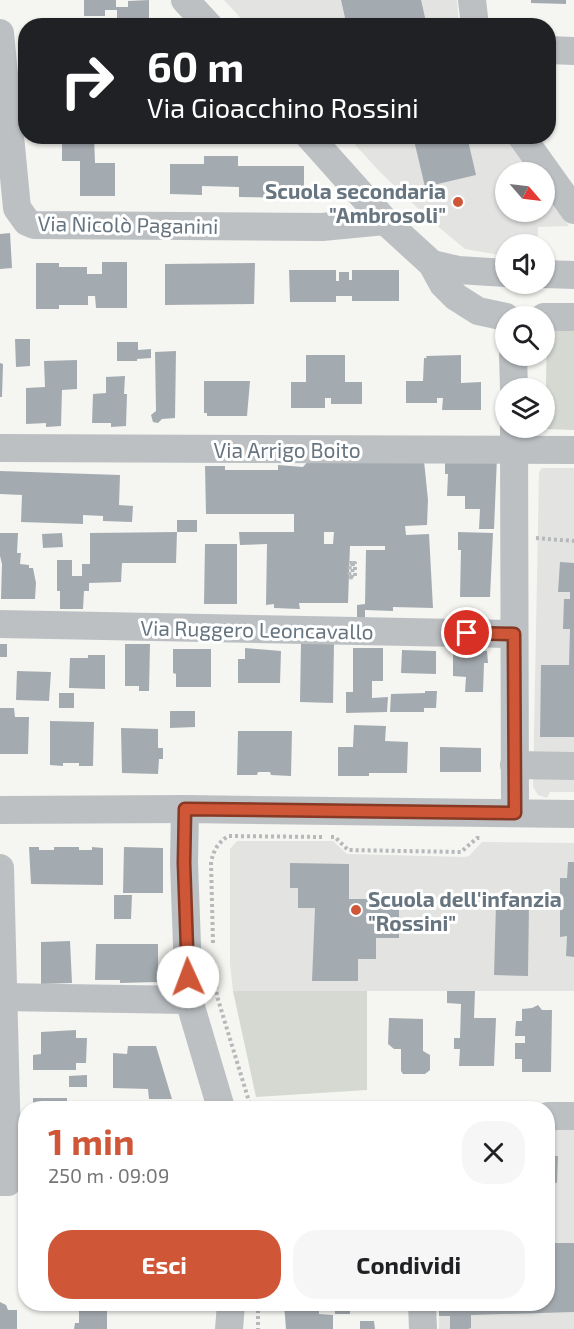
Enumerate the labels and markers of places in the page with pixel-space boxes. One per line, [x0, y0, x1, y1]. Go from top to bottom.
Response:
place label: Scuola secondaria "Ambrosoli" [265, 178, 446, 227]
marker: Scuola secondaria "Ambrosoli" [451, 195, 465, 209]
pin [441, 607, 492, 658]
place label: Scuola dell'infanzia "Rossini" [368, 886, 562, 935]
marker: Scuola dell'infanzia "Rossini" [349, 903, 363, 917]

